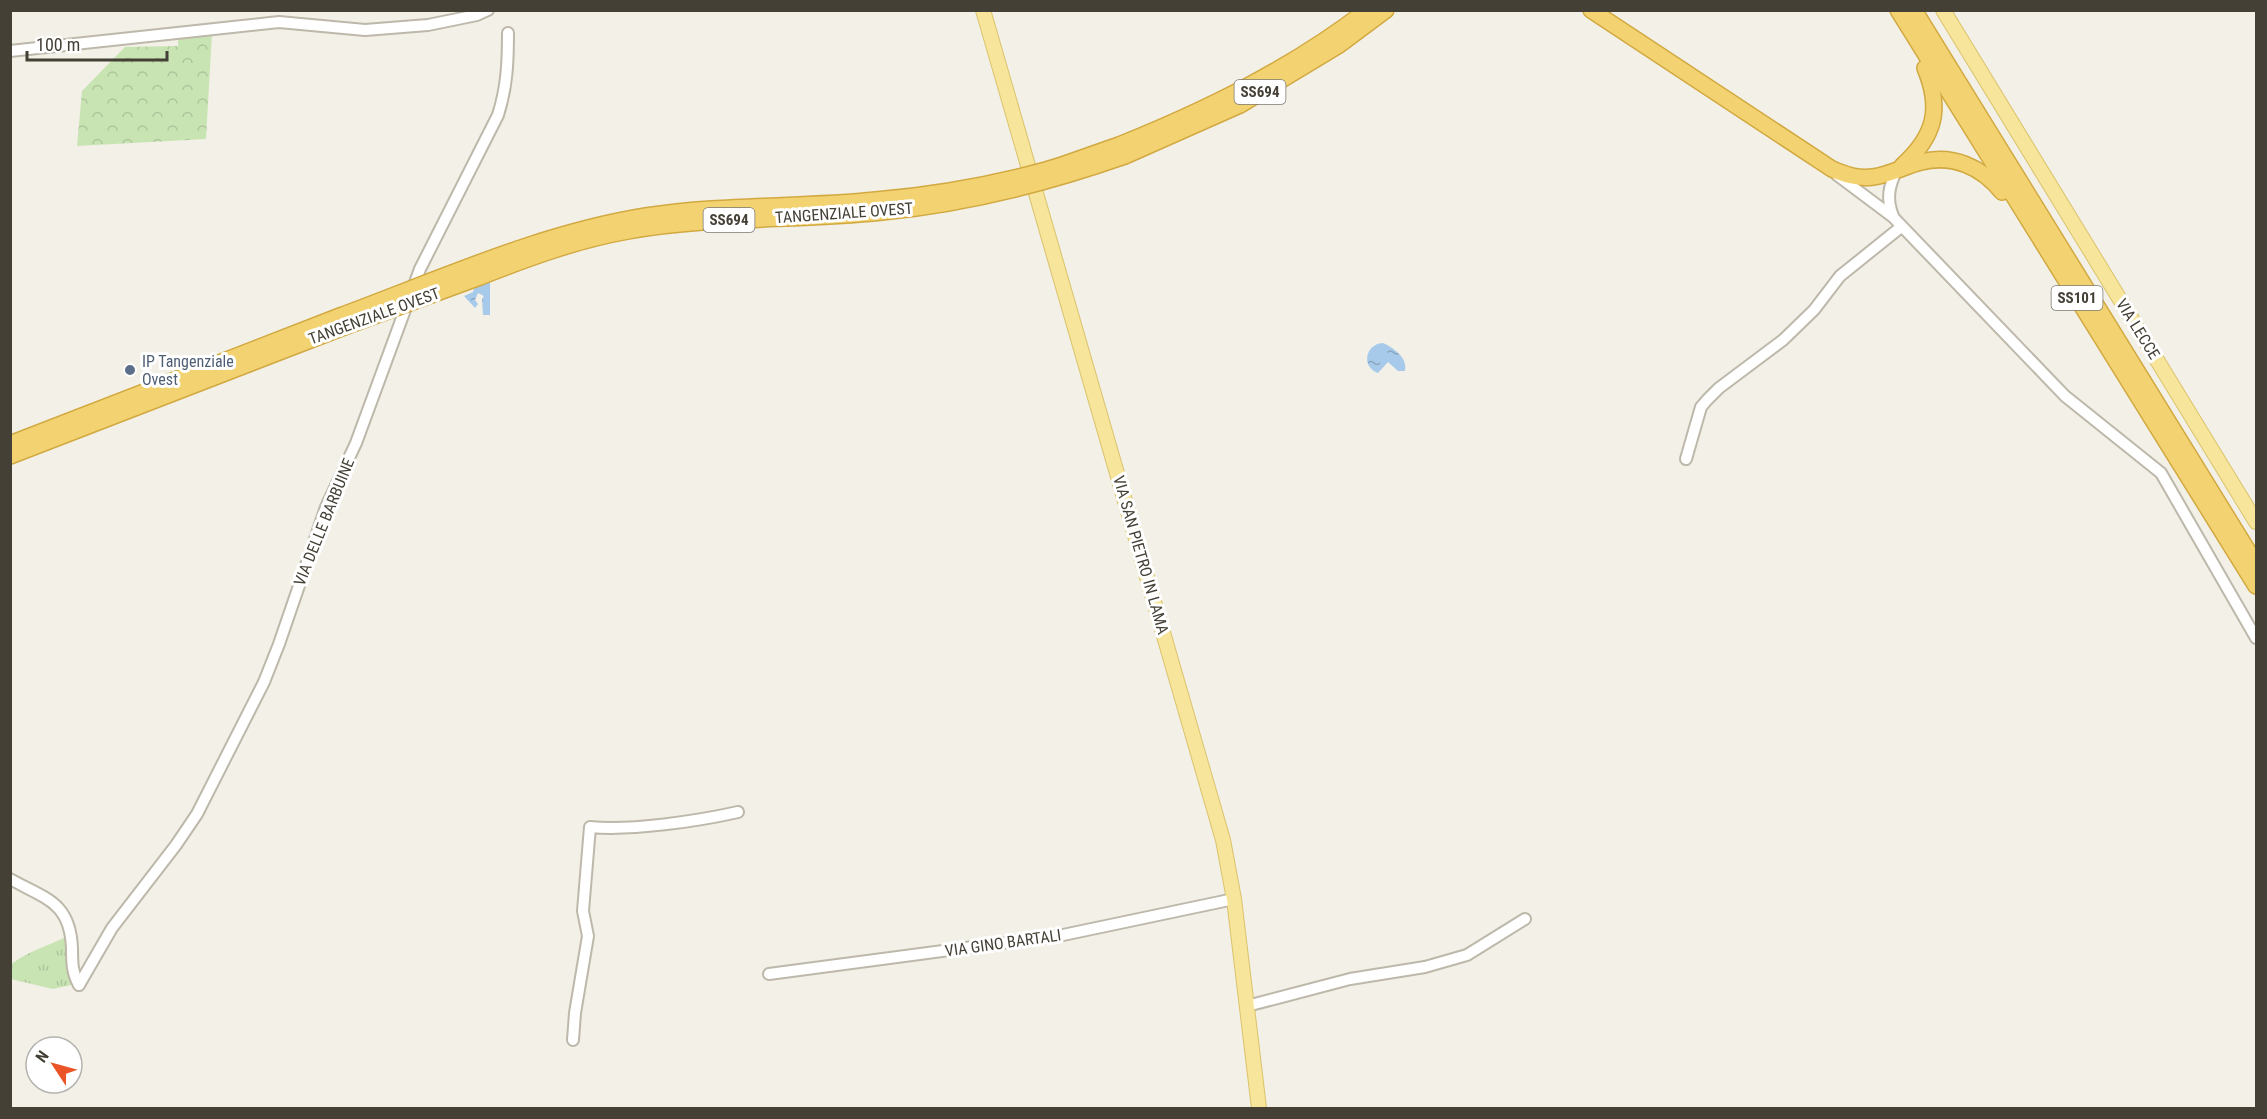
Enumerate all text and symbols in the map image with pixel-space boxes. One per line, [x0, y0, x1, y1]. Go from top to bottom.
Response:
scale bar [27, 24, 166, 62]
text: 100 m [36, 34, 80, 55]
road number: SS694 [1234, 80, 1286, 104]
street label: TANGENZIALE OVEST [774, 199, 914, 227]
road number: SS694 [704, 208, 754, 232]
street label: TANGENZIALE OVEST [306, 283, 442, 349]
road number: SS101 [2052, 286, 2102, 310]
street label: VIA LECCE [2112, 295, 2164, 363]
place label: IP Tangenziale Ovest [142, 352, 234, 389]
marker: IP Tangenziale Ovest [123, 363, 137, 377]
street label: VIA DELLE BARBUINE [290, 455, 358, 589]
street label: VIA SAN PIETRO IN LAMA [1109, 473, 1173, 637]
street label: VIA GINO BARTALI [944, 925, 1062, 961]
north arrow [24, 1035, 84, 1095]
text: N [32, 1047, 53, 1066]

